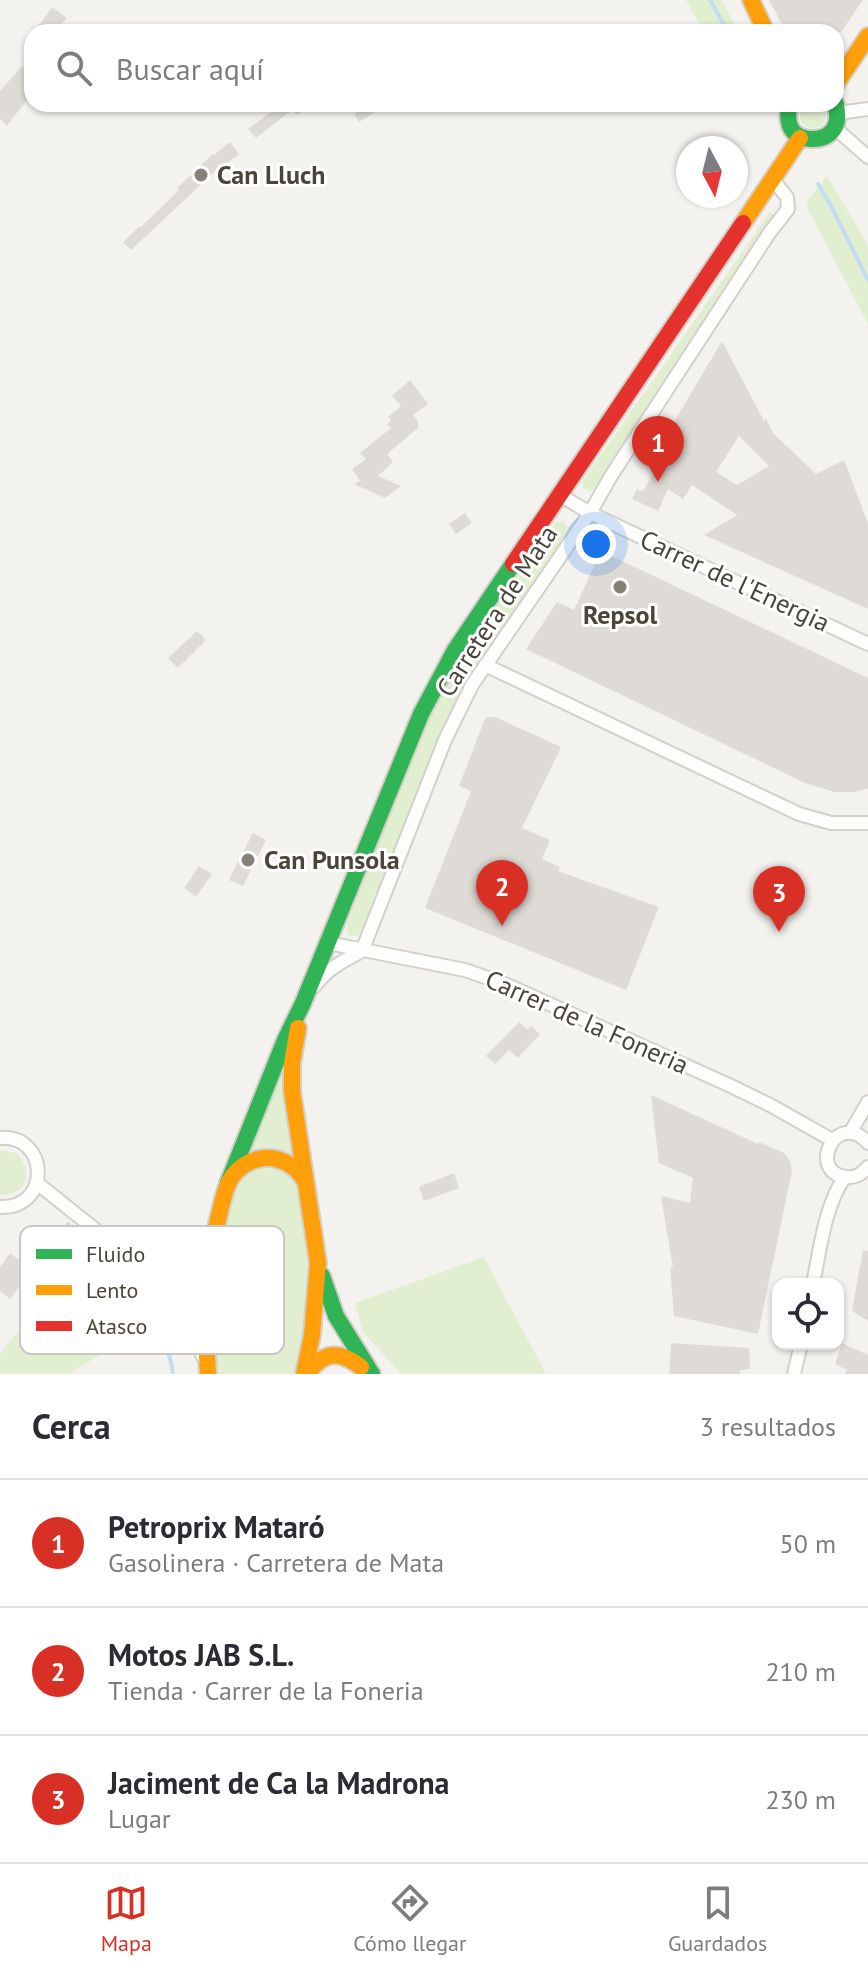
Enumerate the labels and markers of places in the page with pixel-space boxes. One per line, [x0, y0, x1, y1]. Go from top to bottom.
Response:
place label: Can Lluch [217, 158, 325, 191]
marker: Can Lluch [192, 166, 210, 184]
pin: 1 [632, 416, 684, 482]
marker: Repsol [611, 578, 629, 596]
place label: Repsol [583, 598, 657, 631]
place label: Can Punsola [264, 843, 400, 876]
marker: Can Punsola [239, 851, 257, 869]
pin: 2 [476, 860, 528, 926]
pin: 3 [753, 866, 805, 932]

